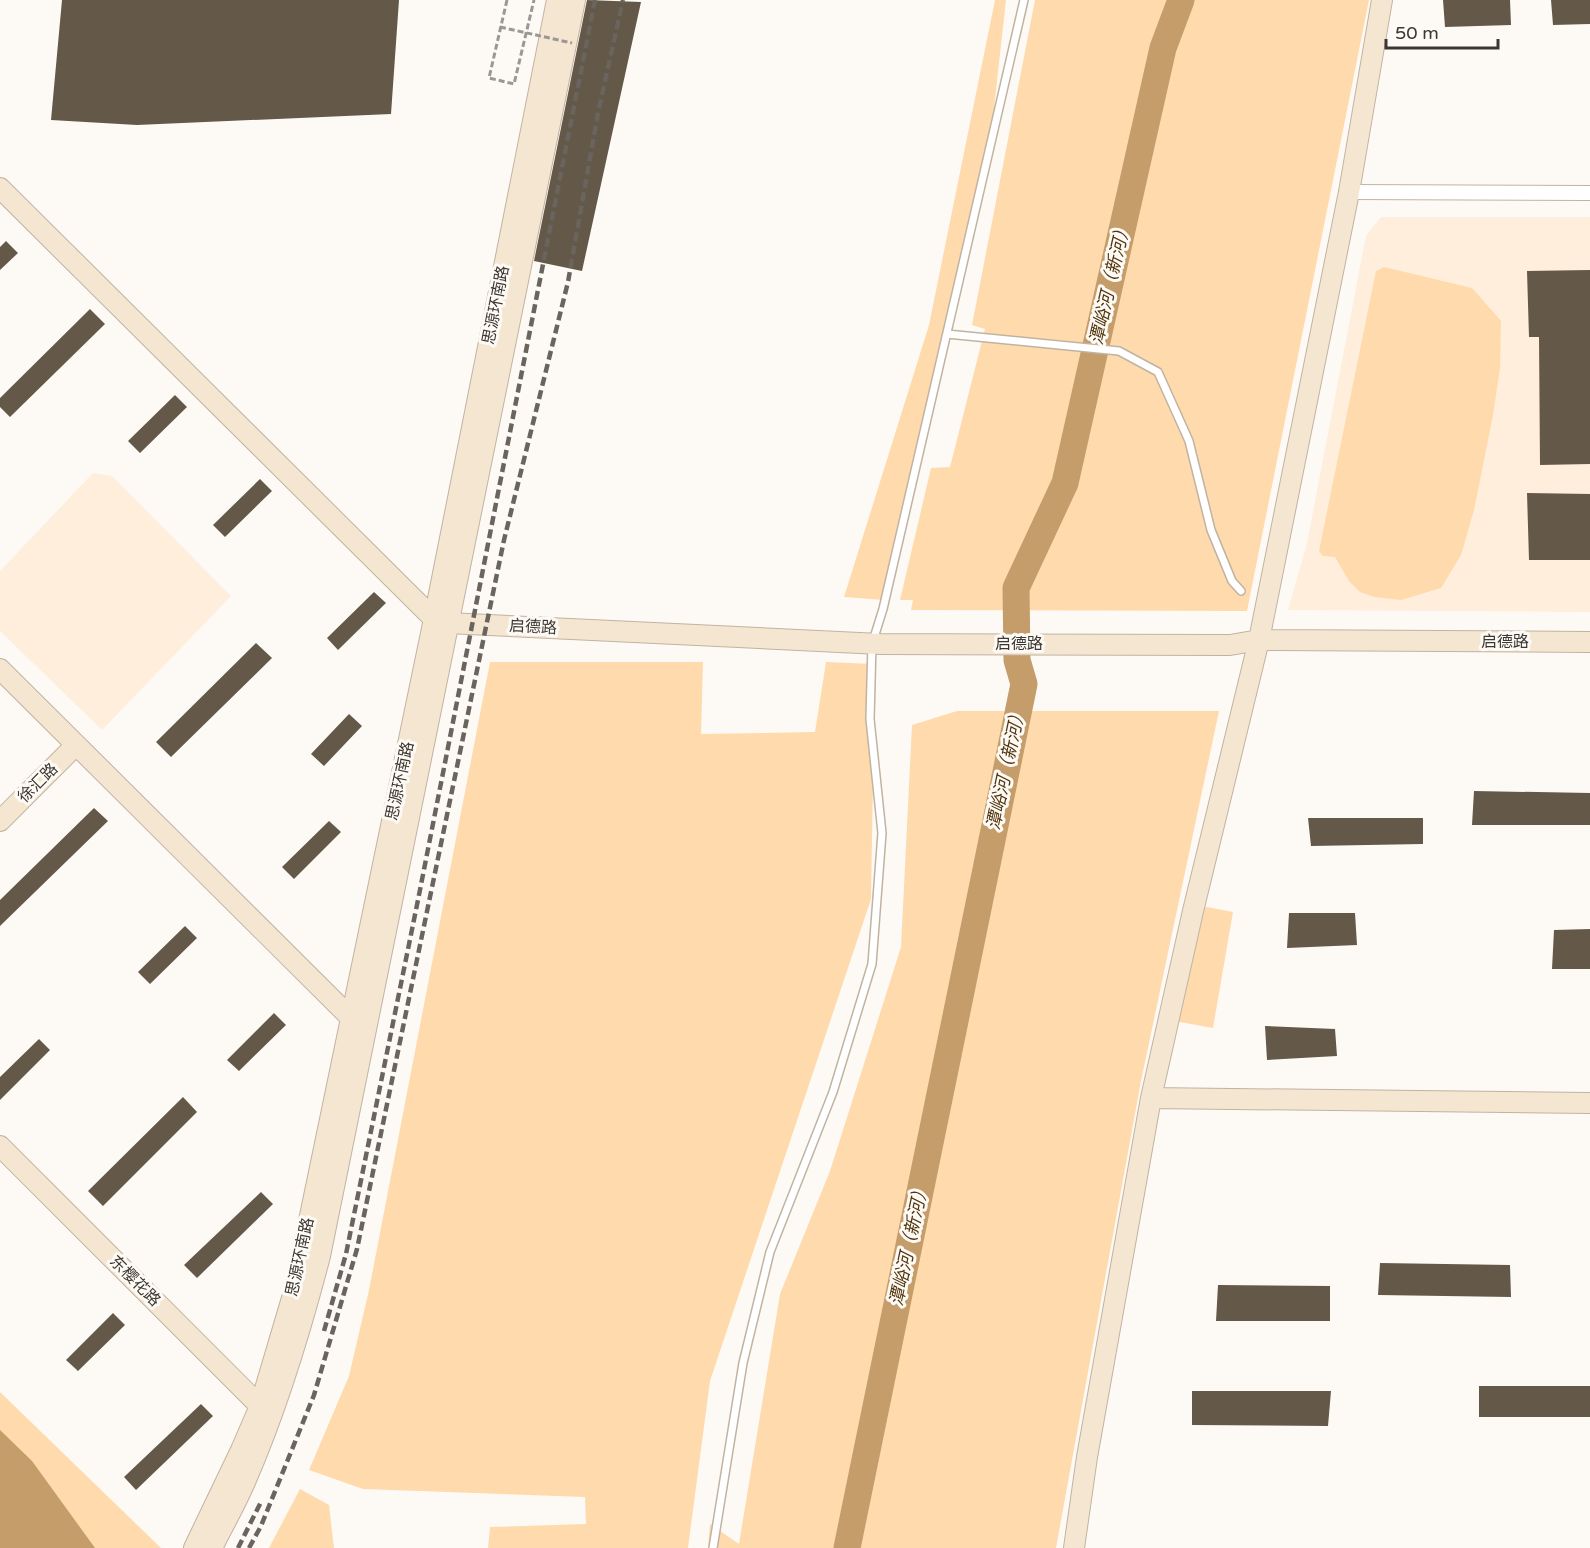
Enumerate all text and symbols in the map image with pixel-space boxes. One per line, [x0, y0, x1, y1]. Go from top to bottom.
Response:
scale bar [1386, 12, 1498, 50]
text: 50 m [1395, 22, 1439, 44]
water label: 潭峪河（新河） [1085, 219, 1135, 347]
street label: 思源环南路 [479, 264, 513, 346]
street label: 启德路 [509, 616, 557, 638]
street label: 启德路 [1481, 632, 1529, 652]
street label: 启德路 [995, 634, 1043, 654]
water label: 潭峪河（新河） [982, 704, 1030, 832]
street label: 思源环南路 [382, 740, 418, 822]
street label: 徐汇路 [14, 759, 62, 807]
water label: 潭峪河（新河） [885, 1180, 933, 1308]
street label: 思源环南路 [282, 1216, 318, 1298]
street label: 东樱花路 [105, 1251, 165, 1311]

